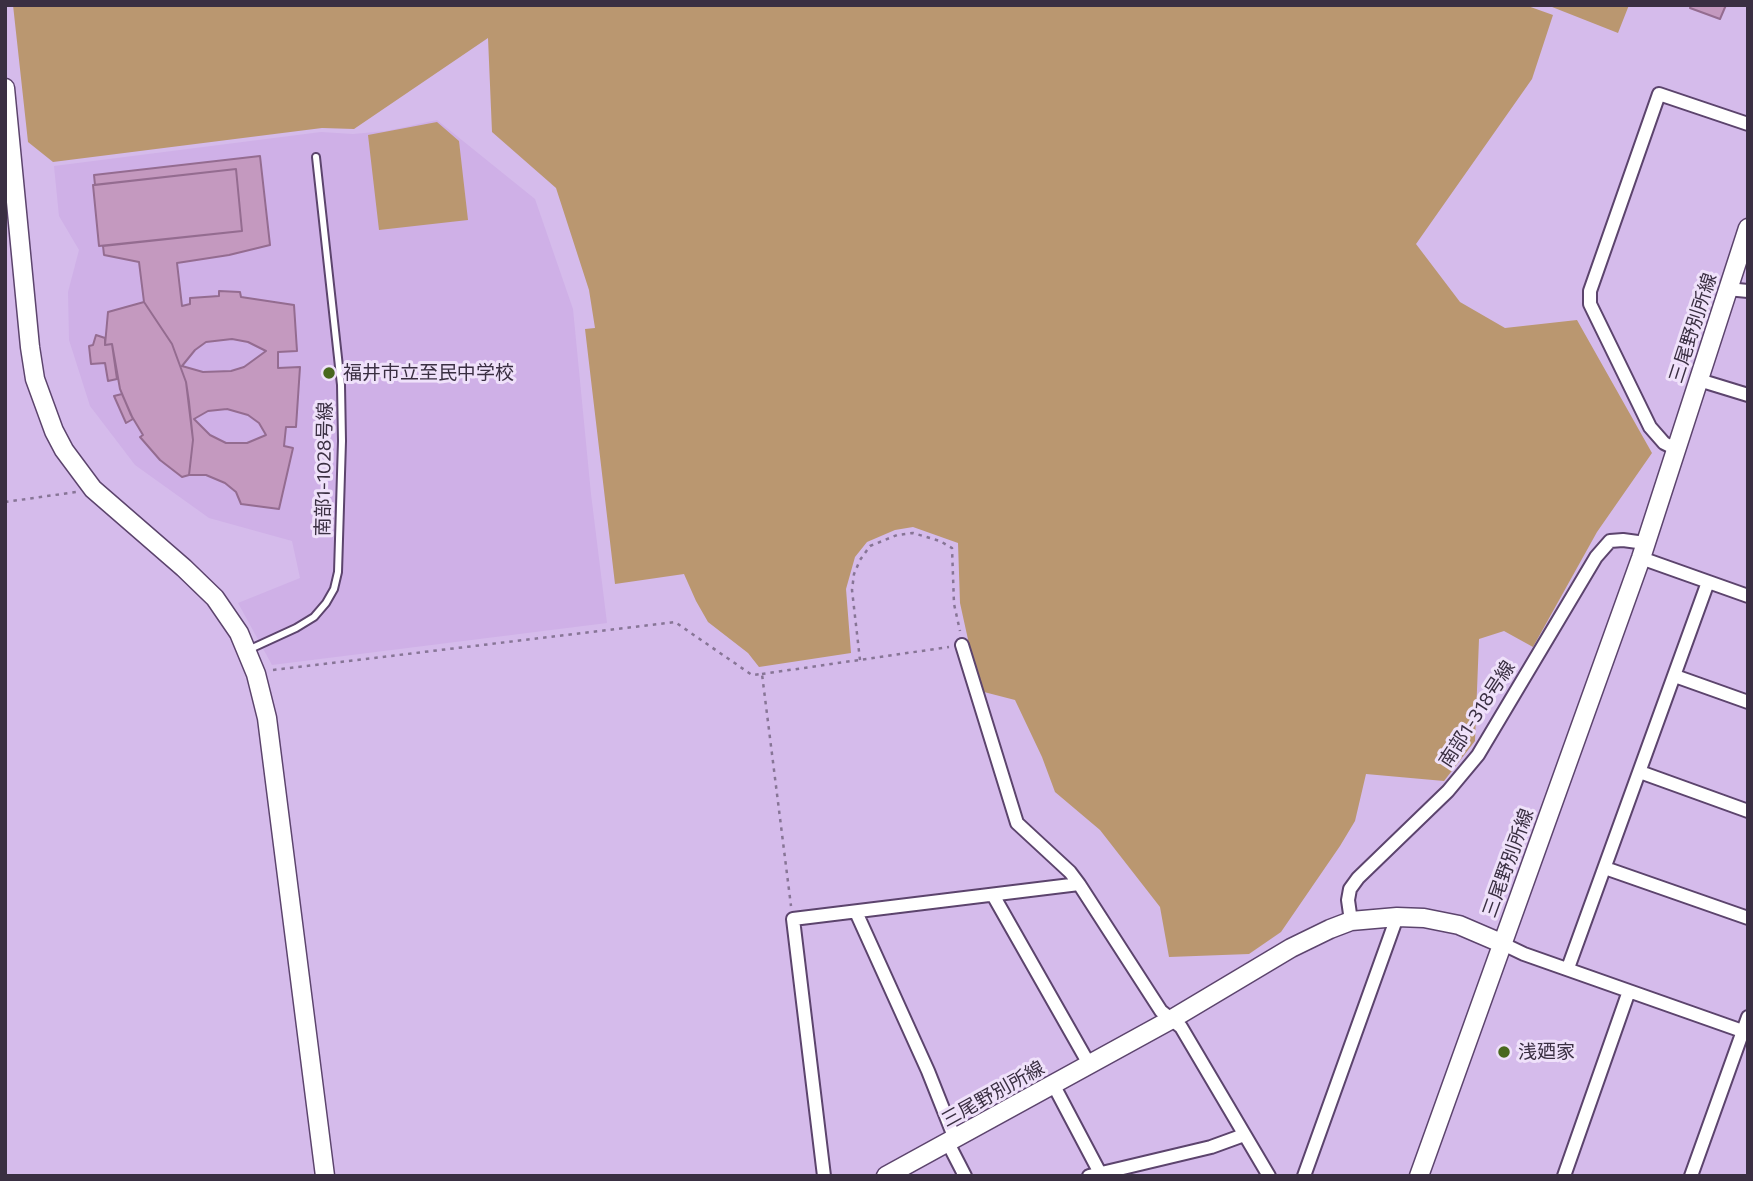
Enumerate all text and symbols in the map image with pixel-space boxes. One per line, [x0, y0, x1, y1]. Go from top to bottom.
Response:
street label: 三尾野別所線 [1665, 270, 1721, 386]
place label: 福井市立至民中学校 [343, 362, 514, 384]
marker: 福井市立至民中学校 [321, 365, 337, 381]
street label: 南部1-1028号線 [311, 401, 337, 537]
street label: 南部1-318号線 [1434, 656, 1520, 772]
street label: 三尾野別所線 [1478, 806, 1538, 920]
place label: 浅廼家 [1518, 1041, 1575, 1063]
marker: 浅廼家 [1496, 1044, 1512, 1060]
street label: 三尾野別所線 [938, 1056, 1048, 1132]

